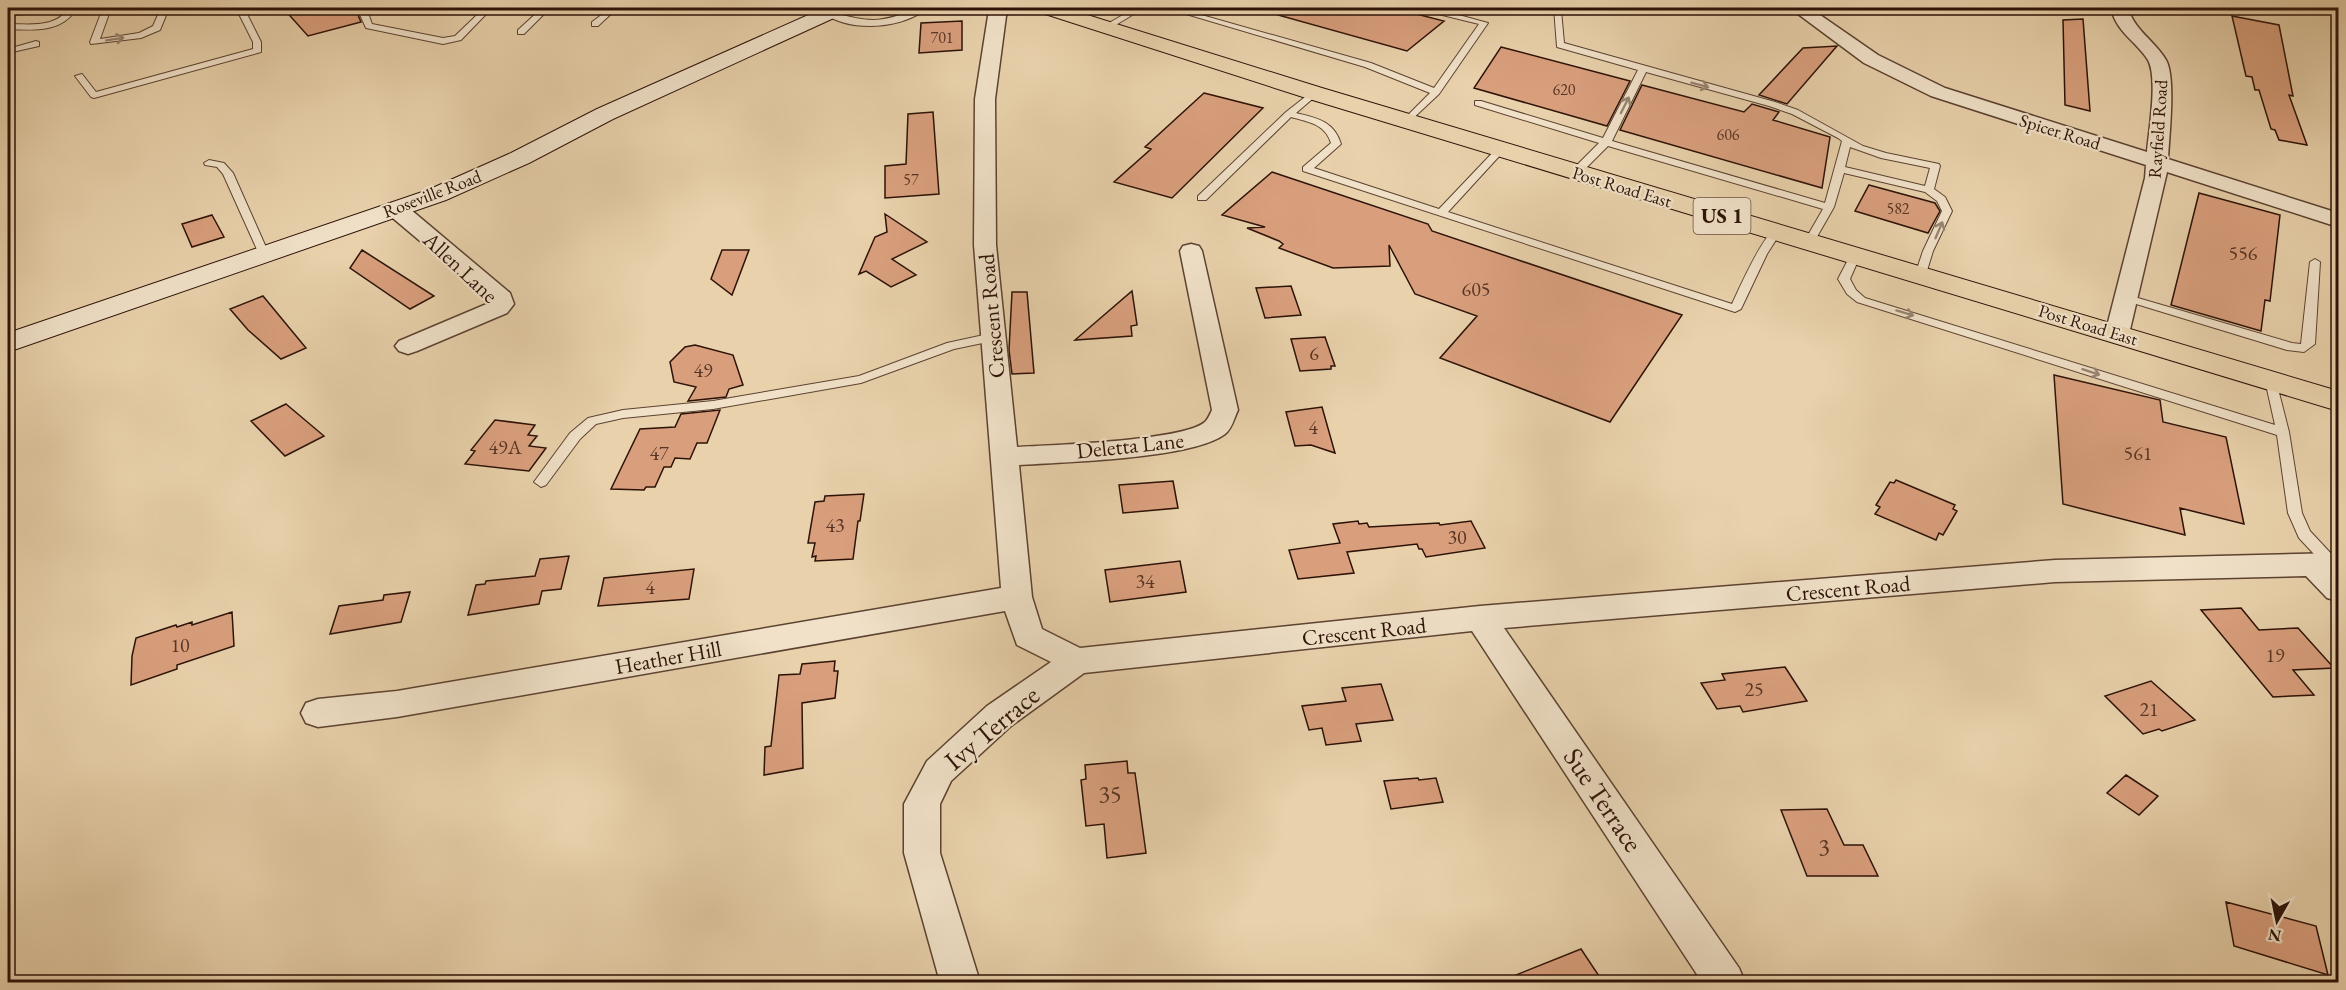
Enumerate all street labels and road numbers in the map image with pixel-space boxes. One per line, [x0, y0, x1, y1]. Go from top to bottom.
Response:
street label: Rayfield Road [2143, 78, 2172, 179]
street label: Spicer Road [2017, 108, 2104, 155]
street label: Post Road East [1570, 161, 1675, 213]
street label: Roseville Road [379, 164, 485, 223]
road number: US 1 [1694, 198, 1750, 234]
street label: Allen Lane [416, 225, 505, 310]
street label: Crescent Road [972, 252, 1011, 379]
street label: Post Road East [2036, 299, 2141, 351]
street label: Deletta Lane [1075, 425, 1186, 466]
street label: Crescent Road [1785, 569, 1912, 608]
street label: Crescent Road [1301, 610, 1428, 652]
street label: Heather Hill [613, 634, 724, 681]
street label: Ivy Terrace [937, 678, 1047, 778]
street label: Sue Terrace [1556, 741, 1651, 859]

